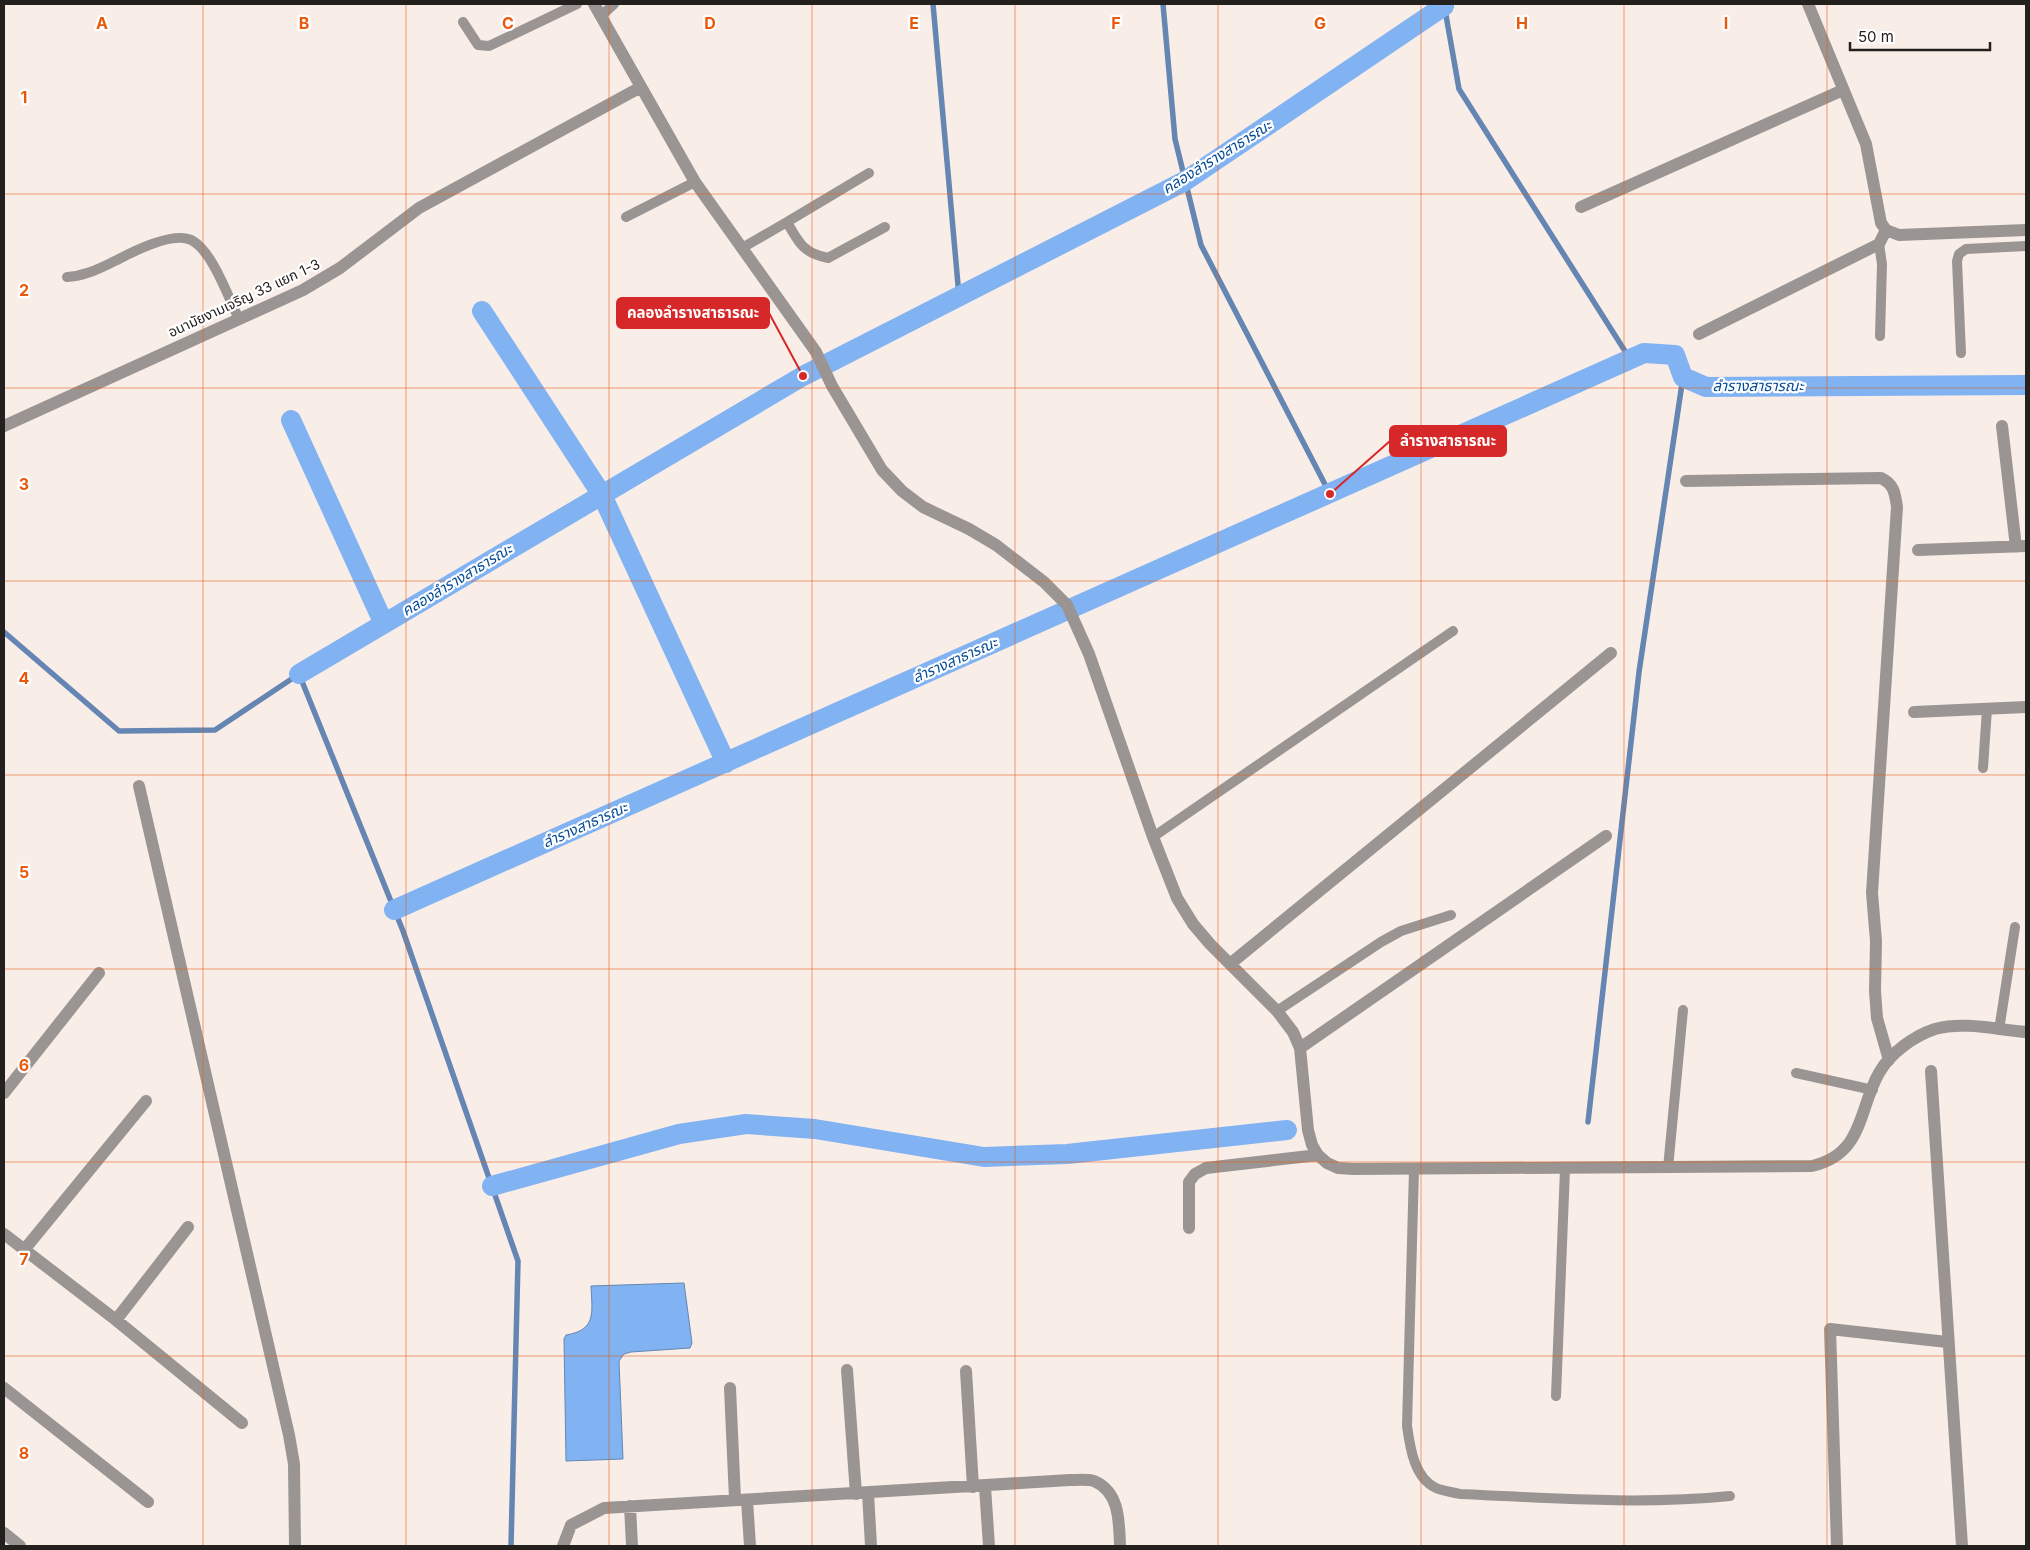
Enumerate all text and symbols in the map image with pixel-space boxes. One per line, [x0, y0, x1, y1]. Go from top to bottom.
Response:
text: A [96, 13, 108, 33]
text: B [299, 13, 309, 33]
text: C [502, 13, 514, 33]
text: D [704, 13, 716, 33]
text: E [909, 13, 919, 33]
text: F [1111, 13, 1121, 33]
text: G [1314, 13, 1326, 33]
text: H [1516, 13, 1528, 33]
text: I [1724, 13, 1728, 33]
scale bar [1850, 20, 1990, 52]
text: 50 m [1858, 27, 1894, 46]
text: 1 [21, 87, 27, 107]
water label: คลองลำรางสาธารณะ [1158, 114, 1277, 198]
street label: อนามัยงามเจริญ 33 แยก 1-3 [165, 255, 322, 340]
text: 2 [19, 280, 29, 300]
callout: คลองลำรางสาธารณะ [617, 298, 769, 328]
text: คลองลำรางสาธารณะ [627, 303, 759, 322]
water label: ลำรางสาธารณะ [1712, 376, 1805, 395]
callout: ลำรางสาธารณะ [1390, 426, 1506, 456]
text: ลำรางสาธารณะ [1400, 431, 1496, 450]
text: 3 [19, 474, 29, 494]
water label: คลองลำรางสาธารณะ [398, 538, 517, 620]
water label: ลำรางสาธารณะ [909, 632, 1002, 687]
text: 4 [19, 668, 30, 688]
water label: ลำรางสาธารณะ [539, 797, 632, 852]
text: 5 [19, 862, 29, 882]
text: 6 [19, 1055, 29, 1075]
text: 7 [19, 1249, 29, 1269]
text: 8 [19, 1443, 29, 1463]

